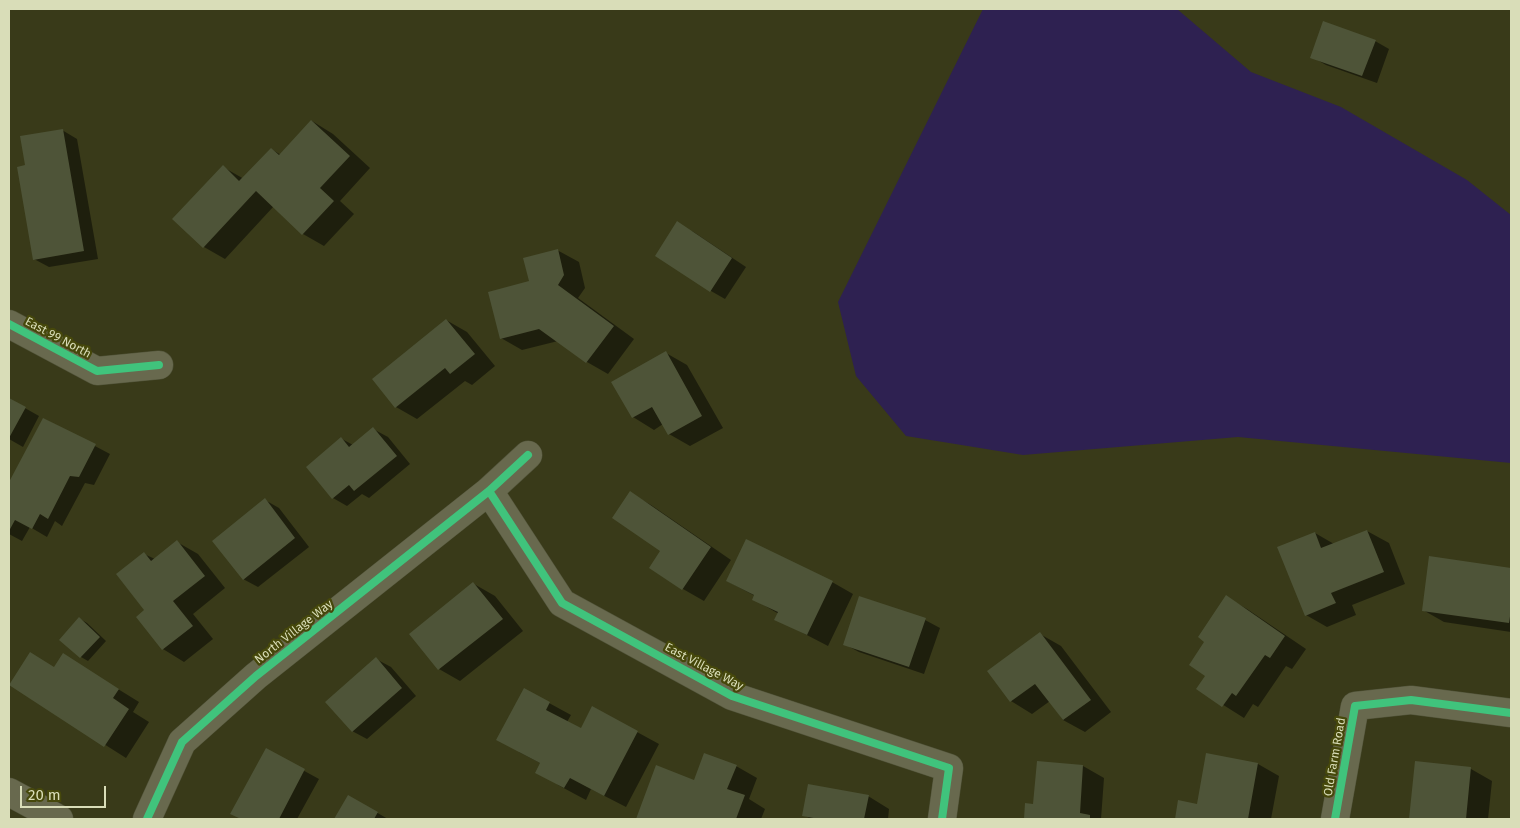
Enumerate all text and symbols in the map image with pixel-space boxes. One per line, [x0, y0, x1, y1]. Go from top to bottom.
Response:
street label: East 99 North [22, 315, 94, 361]
street label: North Village Way [252, 597, 336, 667]
street label: East Village Way [662, 640, 746, 694]
street label: Old Farm Road [1321, 717, 1349, 797]
scale bar [22, 776, 109, 808]
text: 20 m [28, 786, 61, 804]

